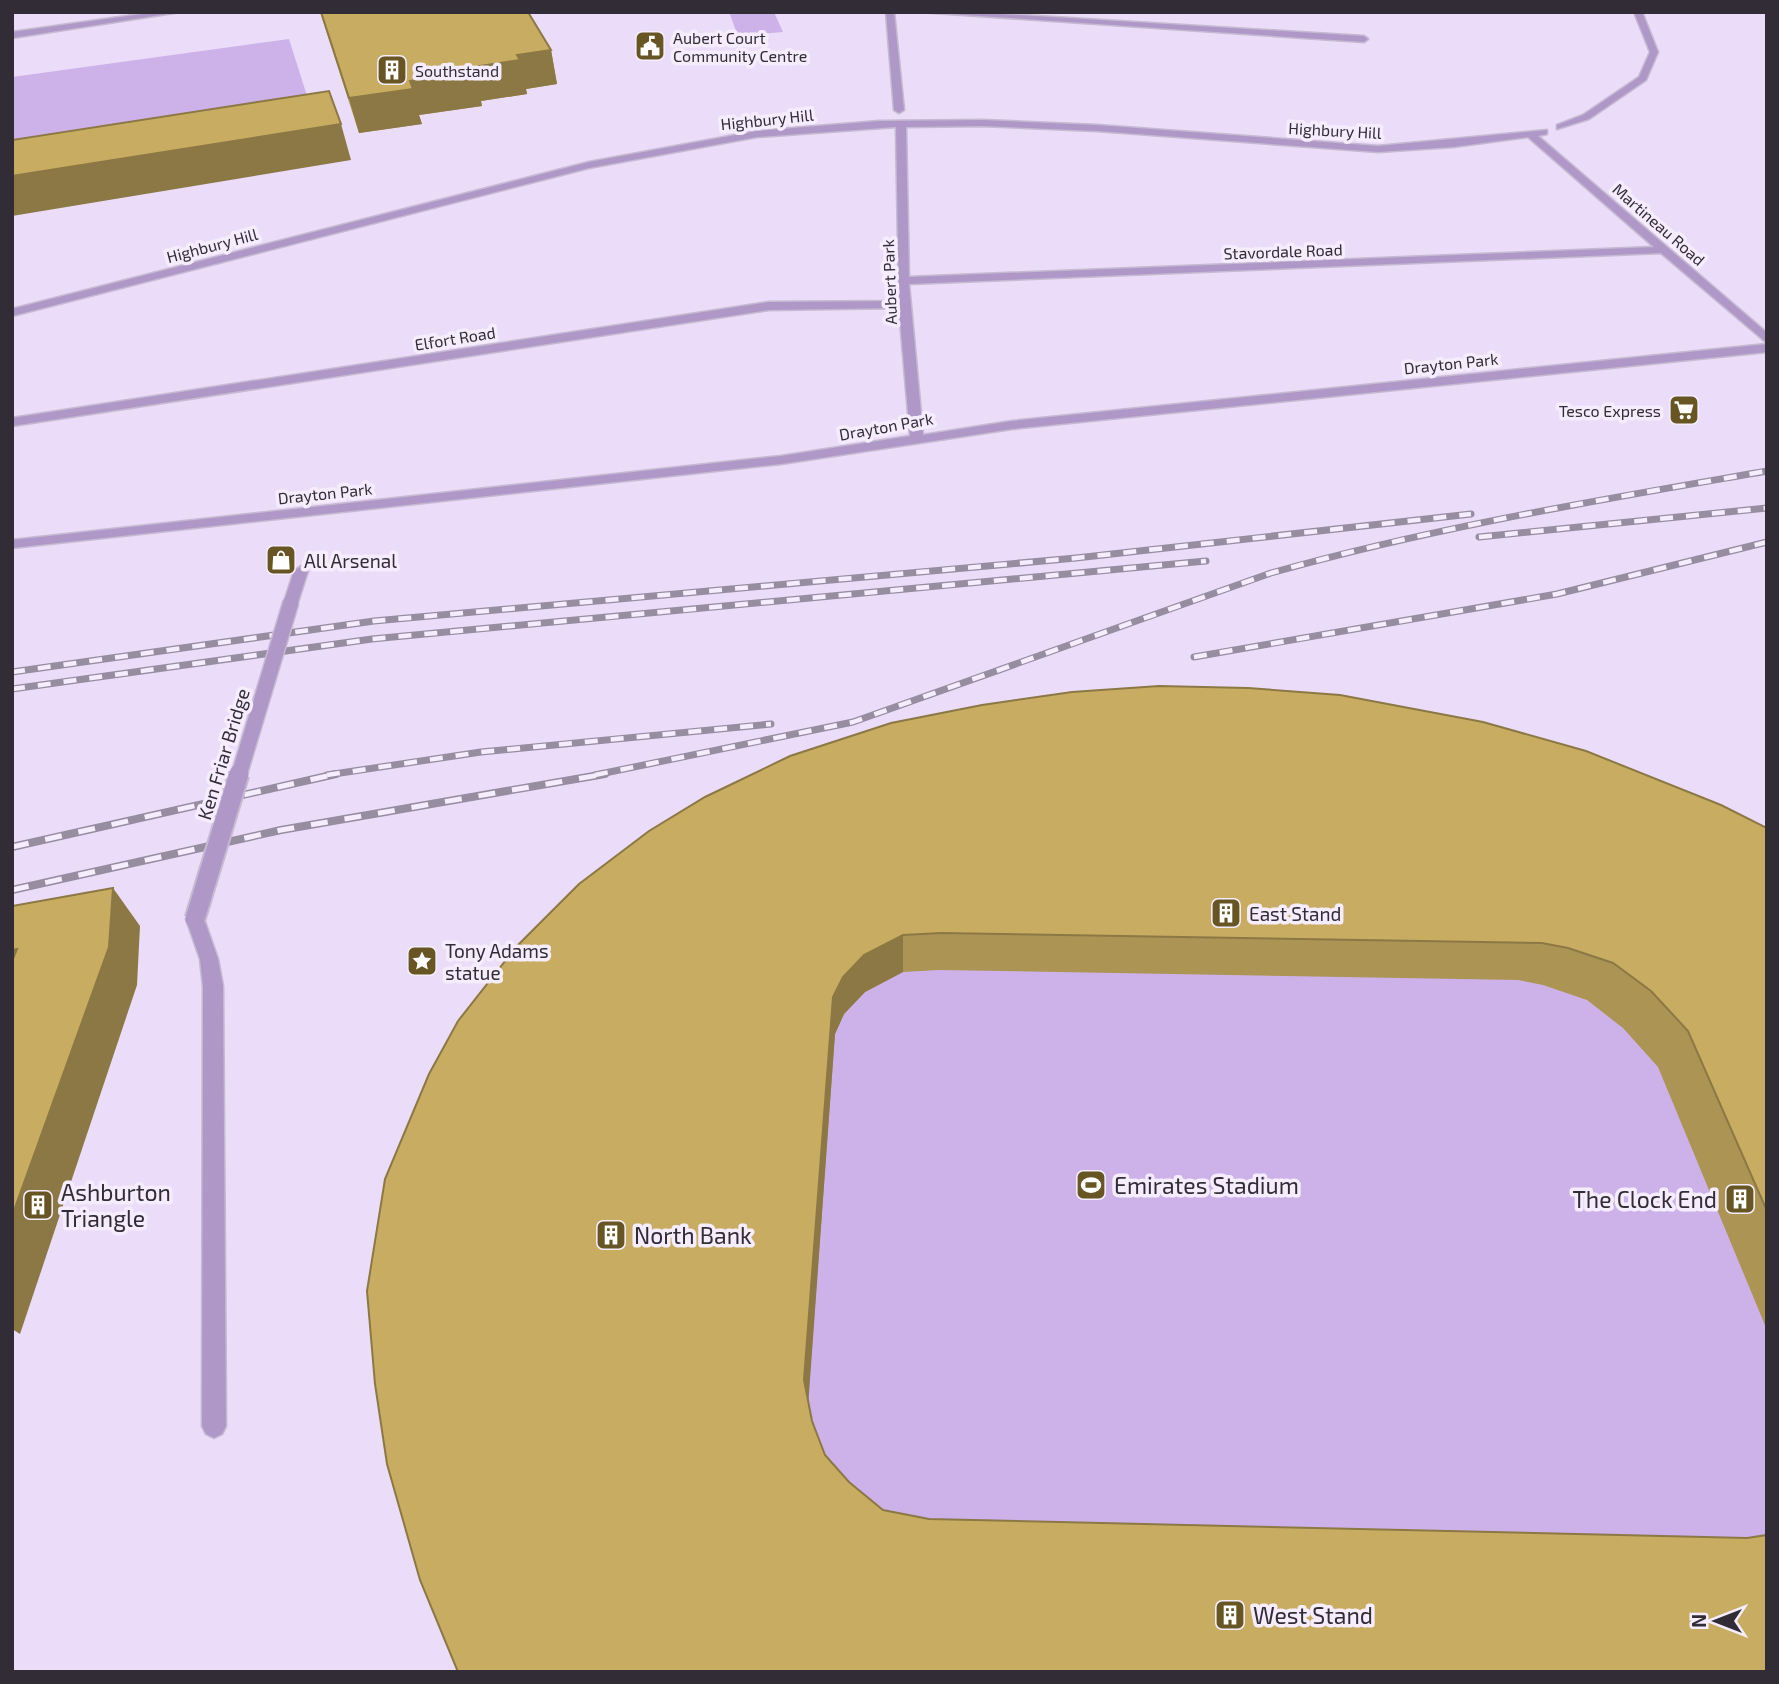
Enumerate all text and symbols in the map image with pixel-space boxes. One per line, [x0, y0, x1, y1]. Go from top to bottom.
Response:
place label: Aubert Court Community Centre [673, 28, 807, 65]
public building icon: Aubert Court Community Centre [633, 29, 667, 63]
building icon: Southstand [375, 53, 409, 87]
place label: Southstand [415, 61, 499, 80]
street label: Highbury Hill [720, 105, 815, 133]
street label: Highbury Hill [1288, 118, 1382, 142]
street label: Martineau Road [1609, 179, 1709, 269]
street label: Highbury Hill [164, 224, 260, 266]
street label: Aubert Park [878, 239, 900, 325]
street label: Stavordale Road [1223, 239, 1343, 263]
street label: Elfort Road [413, 322, 497, 354]
street label: Drayton Park [1403, 349, 1499, 377]
supermarket icon: Tesco Express [1667, 393, 1701, 427]
place label: Tesco Express [1559, 401, 1661, 420]
street label: Drayton Park [838, 408, 934, 444]
street label: Drayton Park [277, 479, 373, 507]
shop icon: All Arsenal [264, 543, 298, 577]
place label: All Arsenal [304, 549, 397, 572]
street label: Ken Friar Bridge [192, 685, 254, 823]
building icon: East Stand [1209, 896, 1243, 930]
place label: East Stand [1249, 902, 1341, 925]
place label: Tony Adams statue [445, 939, 549, 984]
place icon: Tony Adams statue [405, 944, 439, 978]
sports icon: Emirates Stadium [1074, 1168, 1108, 1202]
place label: Emirates Stadium [1114, 1171, 1299, 1199]
place label: Ashburton Triangle [61, 1178, 171, 1232]
building icon: The Clock End [1723, 1182, 1757, 1216]
place label: The Clock End [1573, 1185, 1717, 1213]
building icon: Ashburton Triangle [21, 1188, 55, 1222]
building icon: North Bank [594, 1218, 628, 1252]
place label: North Bank [634, 1221, 752, 1249]
north arrow [1681, 1586, 1751, 1656]
building icon: West Stand [1213, 1598, 1247, 1632]
place label: West Stand [1253, 1601, 1373, 1629]
text: N [1687, 1614, 1710, 1628]

